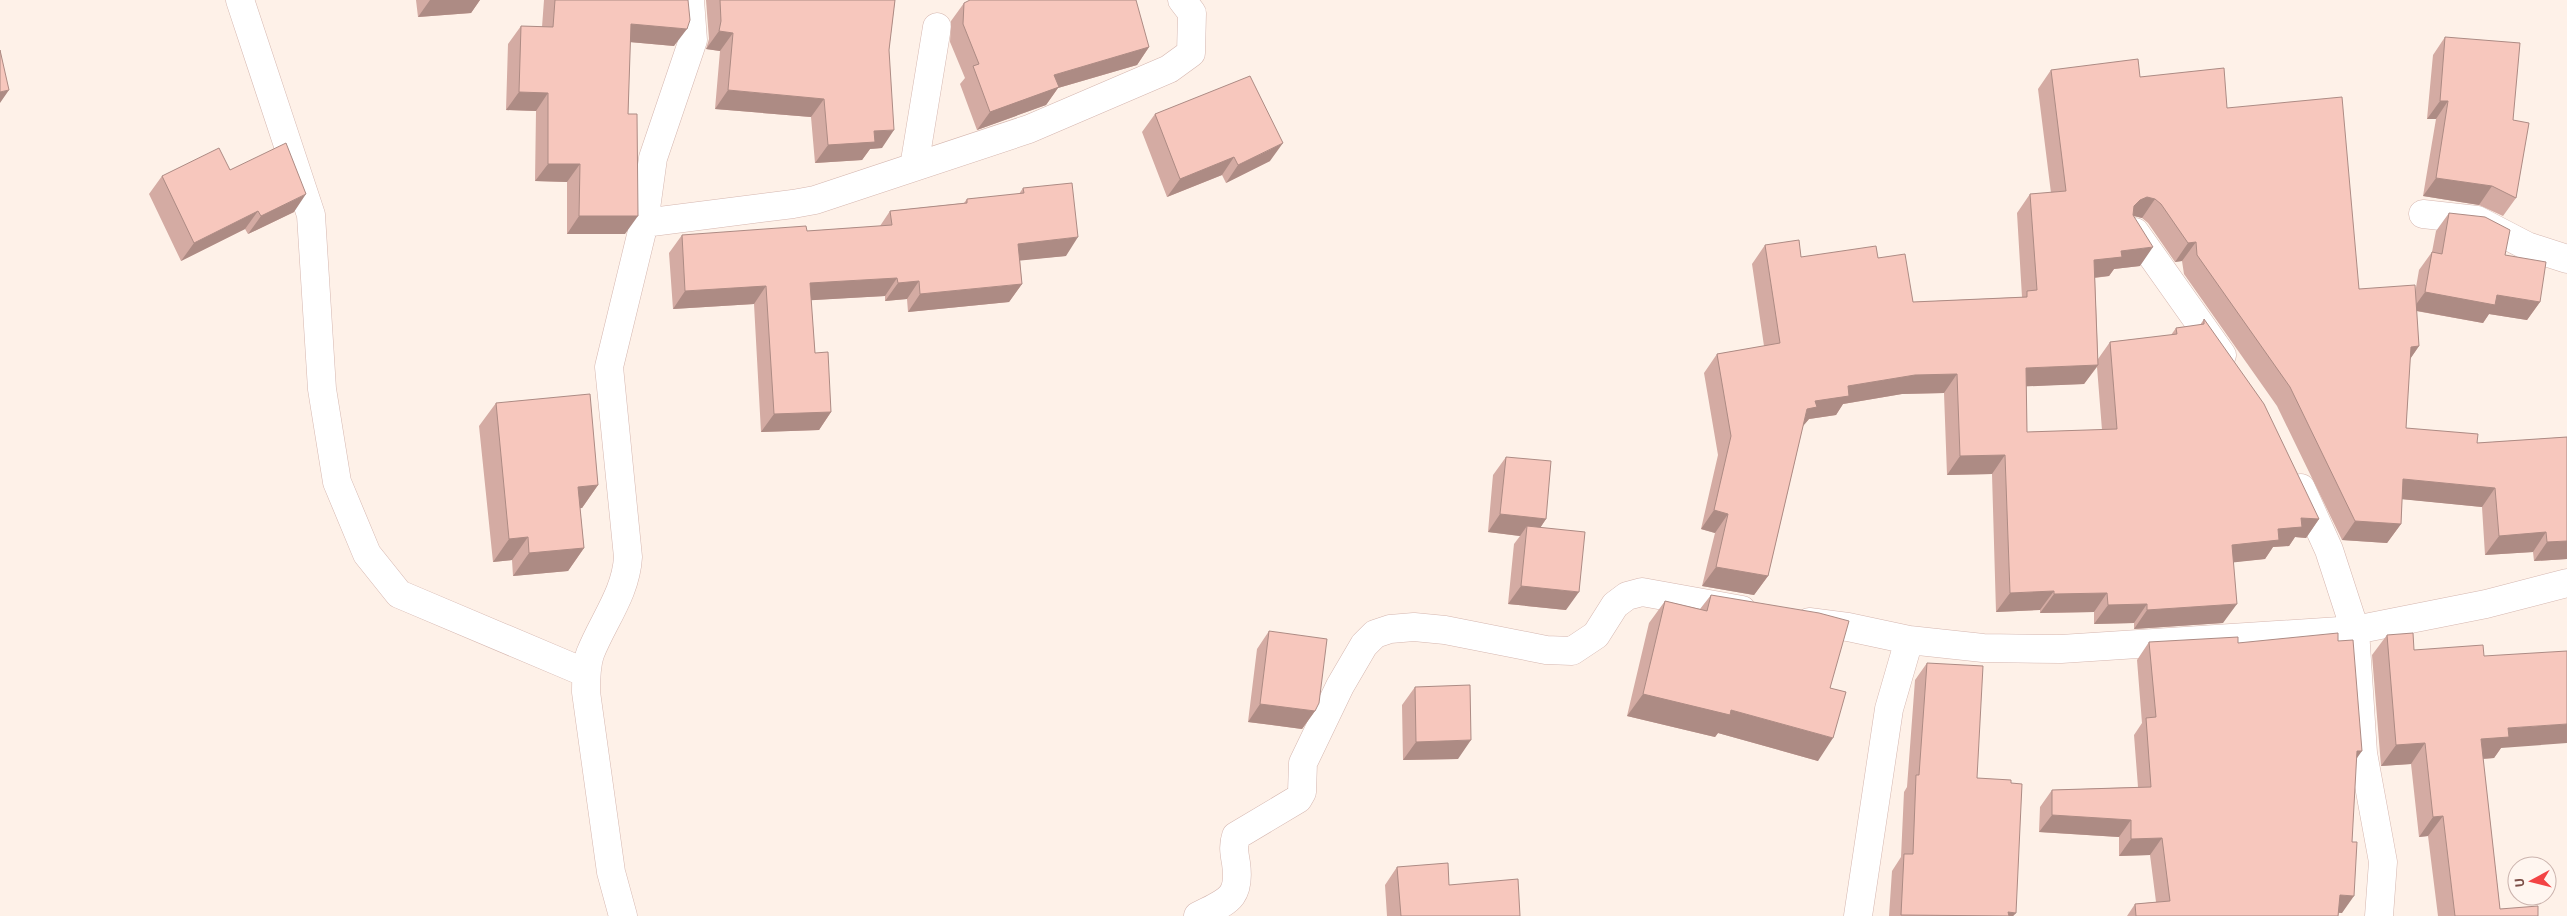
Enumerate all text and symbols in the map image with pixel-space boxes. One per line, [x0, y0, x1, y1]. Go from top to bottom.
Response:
north arrow [2507, 856, 2557, 906]
text: U [2513, 877, 2528, 888]

